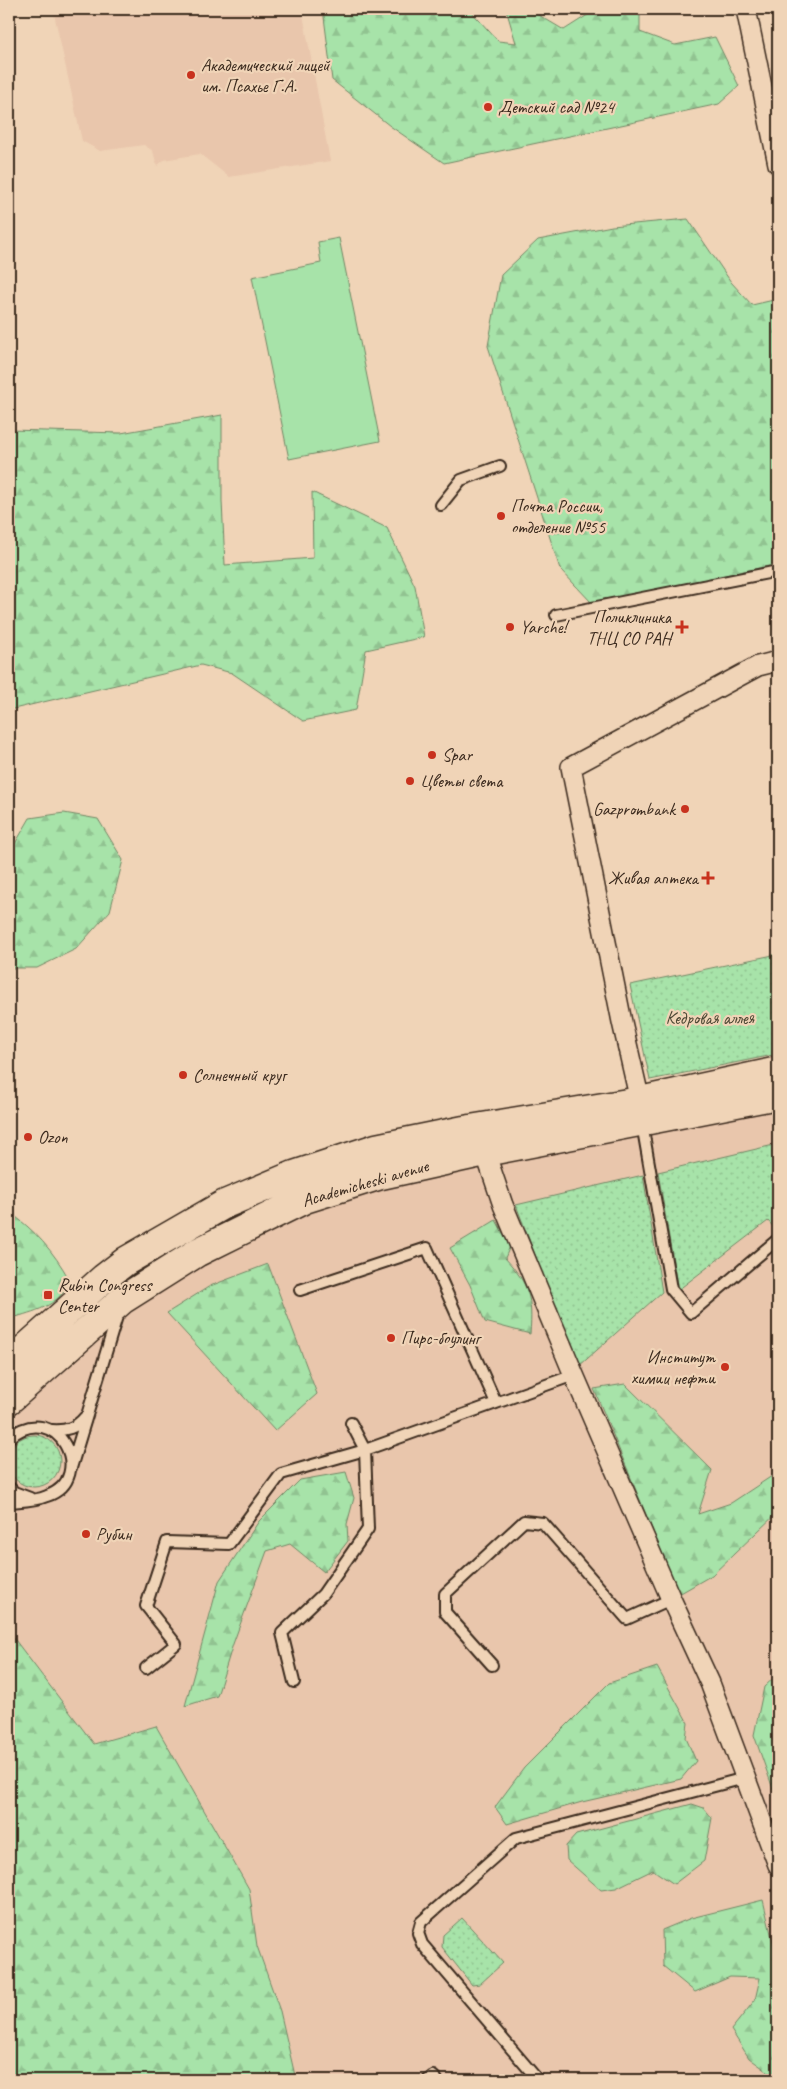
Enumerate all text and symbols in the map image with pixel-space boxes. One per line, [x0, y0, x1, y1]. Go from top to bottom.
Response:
place label: Академический лицей им. Псахье Г.А. [201, 54, 331, 97]
marker: Академический лицей им. Псахье Г.А. [185, 69, 197, 81]
place label: Детский сад №24 [498, 96, 616, 118]
marker: Детский сад №24 [482, 101, 494, 113]
place label: Почта России, отделение №55 [511, 495, 606, 538]
marker: Почта России, отделение №55 [495, 510, 507, 522]
place label: Поликлиника ТНЦ СО РАН [587, 606, 674, 649]
place label: Yarche! [520, 616, 570, 638]
marker: Поликлиника ТНЦ СО РАН [675, 620, 689, 634]
marker: Yarche! [504, 621, 516, 633]
place label: Spar [442, 744, 473, 766]
marker: Spar [426, 749, 438, 761]
place label: Цветы света [420, 770, 504, 792]
marker: Цветы света [404, 775, 416, 787]
place label: Gazprombank [593, 798, 676, 820]
marker: Gazprombank [679, 803, 691, 815]
place label: Живая аптека [608, 867, 700, 889]
marker: Живая аптека [702, 872, 714, 884]
park label: Кедровая аллея [666, 1007, 756, 1029]
place label: Солнечный круг [193, 1064, 288, 1086]
marker: Солнечный круг [177, 1069, 189, 1081]
place label: Ozon [38, 1126, 68, 1148]
marker: Ozon [22, 1131, 34, 1143]
street label: Academicheski avenue [299, 1154, 432, 1212]
place label: Rubin Congress Center [58, 1274, 153, 1317]
marker: Rubin Congress Center [42, 1289, 54, 1301]
place label: Пирс-боулинг [401, 1327, 483, 1349]
marker: Пирс-боулинг [385, 1332, 397, 1344]
place label: Институт химии нефти [631, 1346, 716, 1389]
marker: Институт химии нефти [719, 1361, 731, 1373]
place label: Рубин [96, 1523, 133, 1545]
marker: Рубин [80, 1528, 92, 1540]

